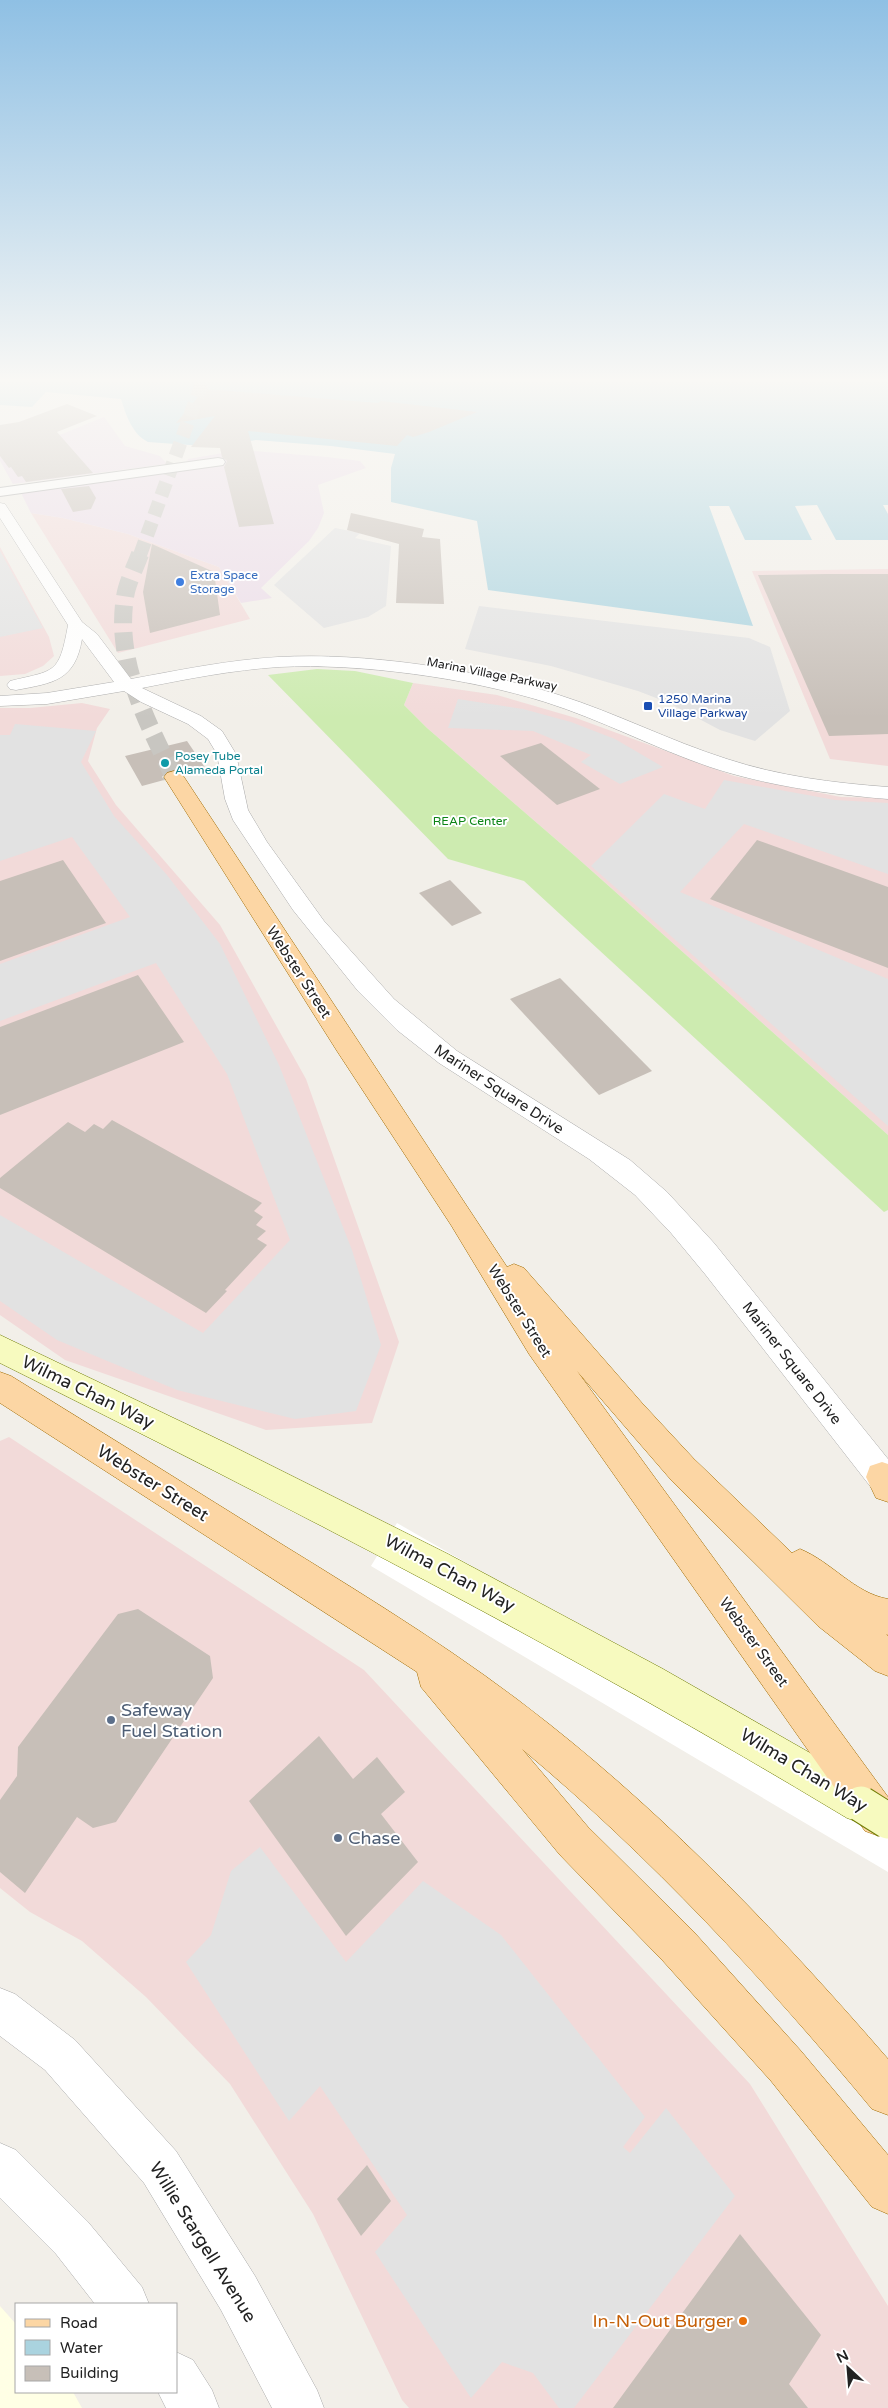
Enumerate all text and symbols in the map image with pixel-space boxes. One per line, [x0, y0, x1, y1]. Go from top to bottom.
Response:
place label: Extra Space Storage [190, 568, 258, 596]
marker: Extra Space Storage [174, 576, 186, 588]
street label: Marina Village Parkway [426, 654, 559, 694]
place label: 1250 Marina Village Parkway [658, 692, 748, 720]
marker: 1250 Marina Village Parkway [642, 700, 654, 712]
place label: Posey Tube Alameda Portal [175, 749, 263, 777]
marker: Posey Tube Alameda Portal [159, 757, 171, 769]
park label: REAP Center [433, 814, 508, 828]
street label: Webster Street [263, 923, 336, 1022]
street label: Mariner Square Drive [431, 1040, 567, 1138]
street label: Webster Street [484, 1261, 556, 1361]
street label: Mariner Square Drive [738, 1298, 846, 1428]
street label: Wilma Chan Way [18, 1350, 158, 1434]
street label: Webster Street [93, 1440, 213, 1526]
street label: Wilma Chan Way [381, 1529, 519, 1617]
street label: Webster Street [716, 1594, 793, 1690]
place label: Safeway Fuel Station [121, 1699, 222, 1742]
marker: Safeway Fuel Station [105, 1714, 117, 1726]
street label: Wilma Chan Way [736, 1723, 872, 1817]
place label: Chase [348, 1827, 400, 1849]
marker: Chase [332, 1832, 344, 1844]
street label: Willie Stargell Avenue [145, 2158, 261, 2326]
legend [15, 2303, 178, 2393]
place label: In-N-Out Burger [593, 2310, 733, 2332]
text: Road [60, 2314, 98, 2332]
marker: In-N-Out Burger [737, 2315, 749, 2327]
text: Water [60, 2339, 103, 2357]
north arrow [823, 2343, 873, 2393]
text: N [834, 2347, 851, 2367]
text: Building [60, 2364, 119, 2382]

